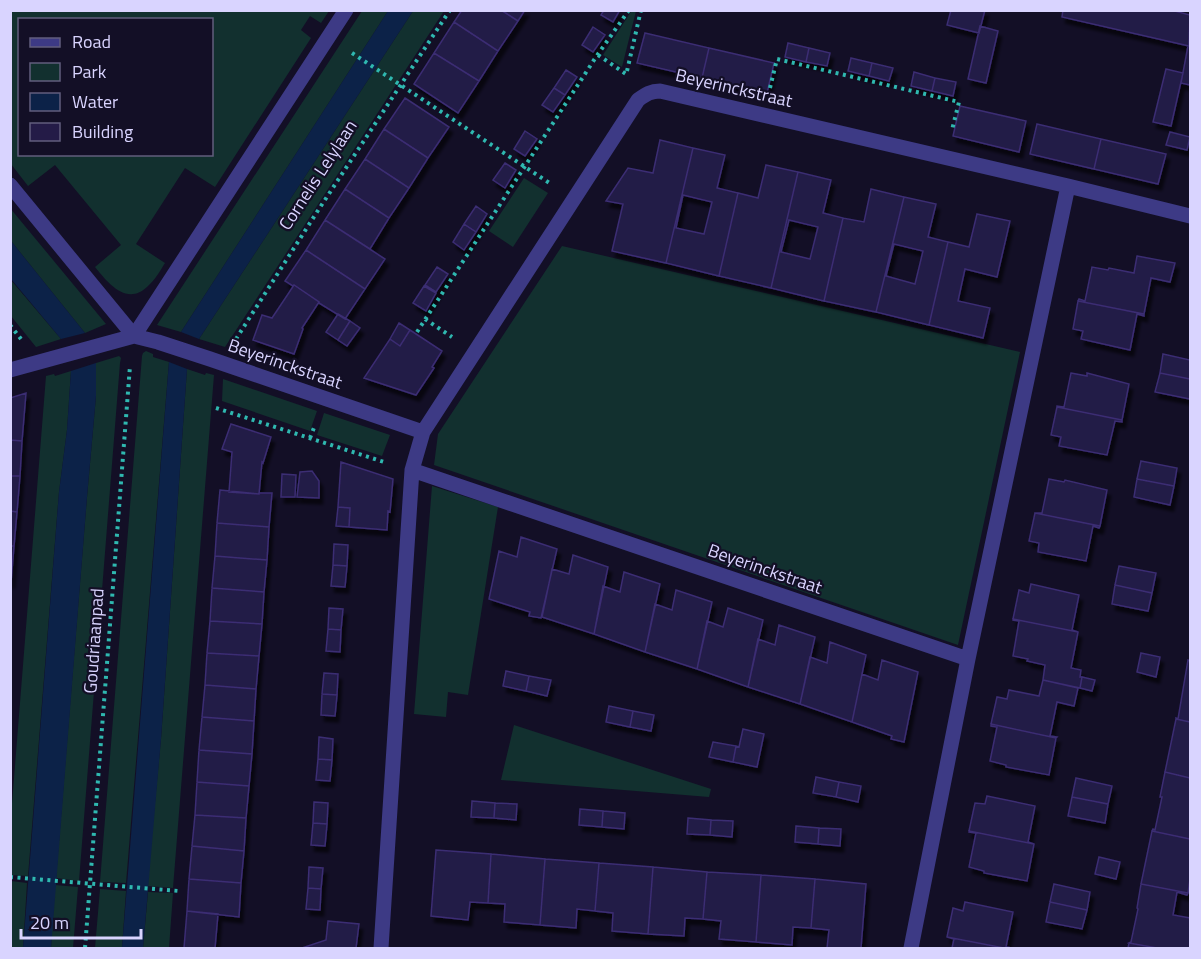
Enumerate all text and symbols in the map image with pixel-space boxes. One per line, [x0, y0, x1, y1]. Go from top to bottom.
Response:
legend [18, 18, 213, 156]
text: Road [72, 28, 111, 55]
text: Park [72, 58, 107, 85]
street label: Beyerinckstraat [673, 61, 796, 114]
text: Water [72, 88, 118, 115]
street label: Cornelis Lelylaan [272, 114, 363, 235]
text: Building [72, 118, 133, 145]
street label: Beyerinckstraat [224, 331, 347, 396]
street label: Beyerinckstraat [704, 536, 827, 601]
street label: Goudriaanpad [76, 587, 111, 695]
scale bar [21, 902, 141, 940]
text: 20 m [30, 909, 69, 936]

